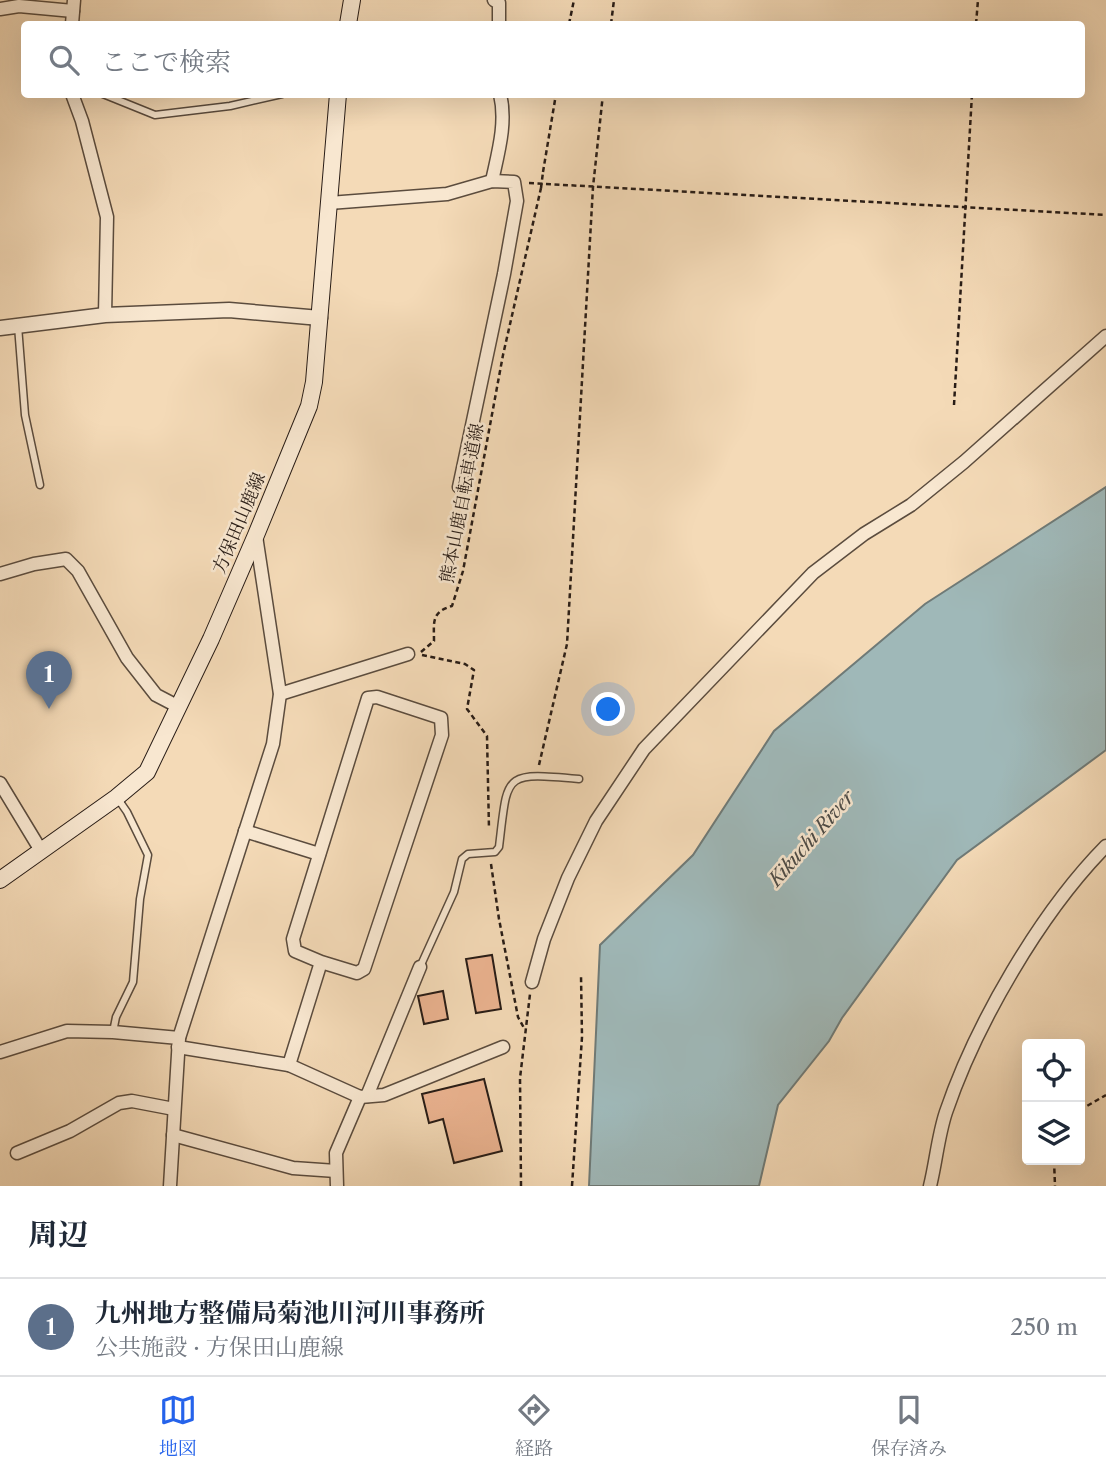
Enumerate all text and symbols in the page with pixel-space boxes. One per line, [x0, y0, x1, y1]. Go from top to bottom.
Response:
search box [21, 21, 1085, 98]
icon: search [45, 41, 83, 79]
text: ここで検索 [101, 46, 231, 78]
street label: 熊本山鹿自転車道線 [436, 421, 488, 585]
street label: 方保田山鹿線 [208, 469, 270, 577]
pin: 1 [26, 651, 72, 709]
your location [591, 692, 625, 726]
water label: Kikuchi River [762, 785, 860, 892]
map controls [1022, 1039, 1085, 1165]
button: locate [1022, 1039, 1085, 1102]
button: layers [1022, 1102, 1085, 1165]
text: 周辺 [28, 1216, 88, 1253]
text: 九州地方整備局菊池川河川事務所 [95, 1297, 485, 1329]
text: 1 [46, 1313, 56, 1341]
text: 250 m [1010, 1313, 1078, 1341]
text: 公共施設 · 方保田山鹿線 [95, 1333, 344, 1361]
tab: 地図 [159, 1391, 197, 1460]
tab: 経路 [515, 1391, 553, 1460]
tab: 保存済み [871, 1391, 947, 1460]

